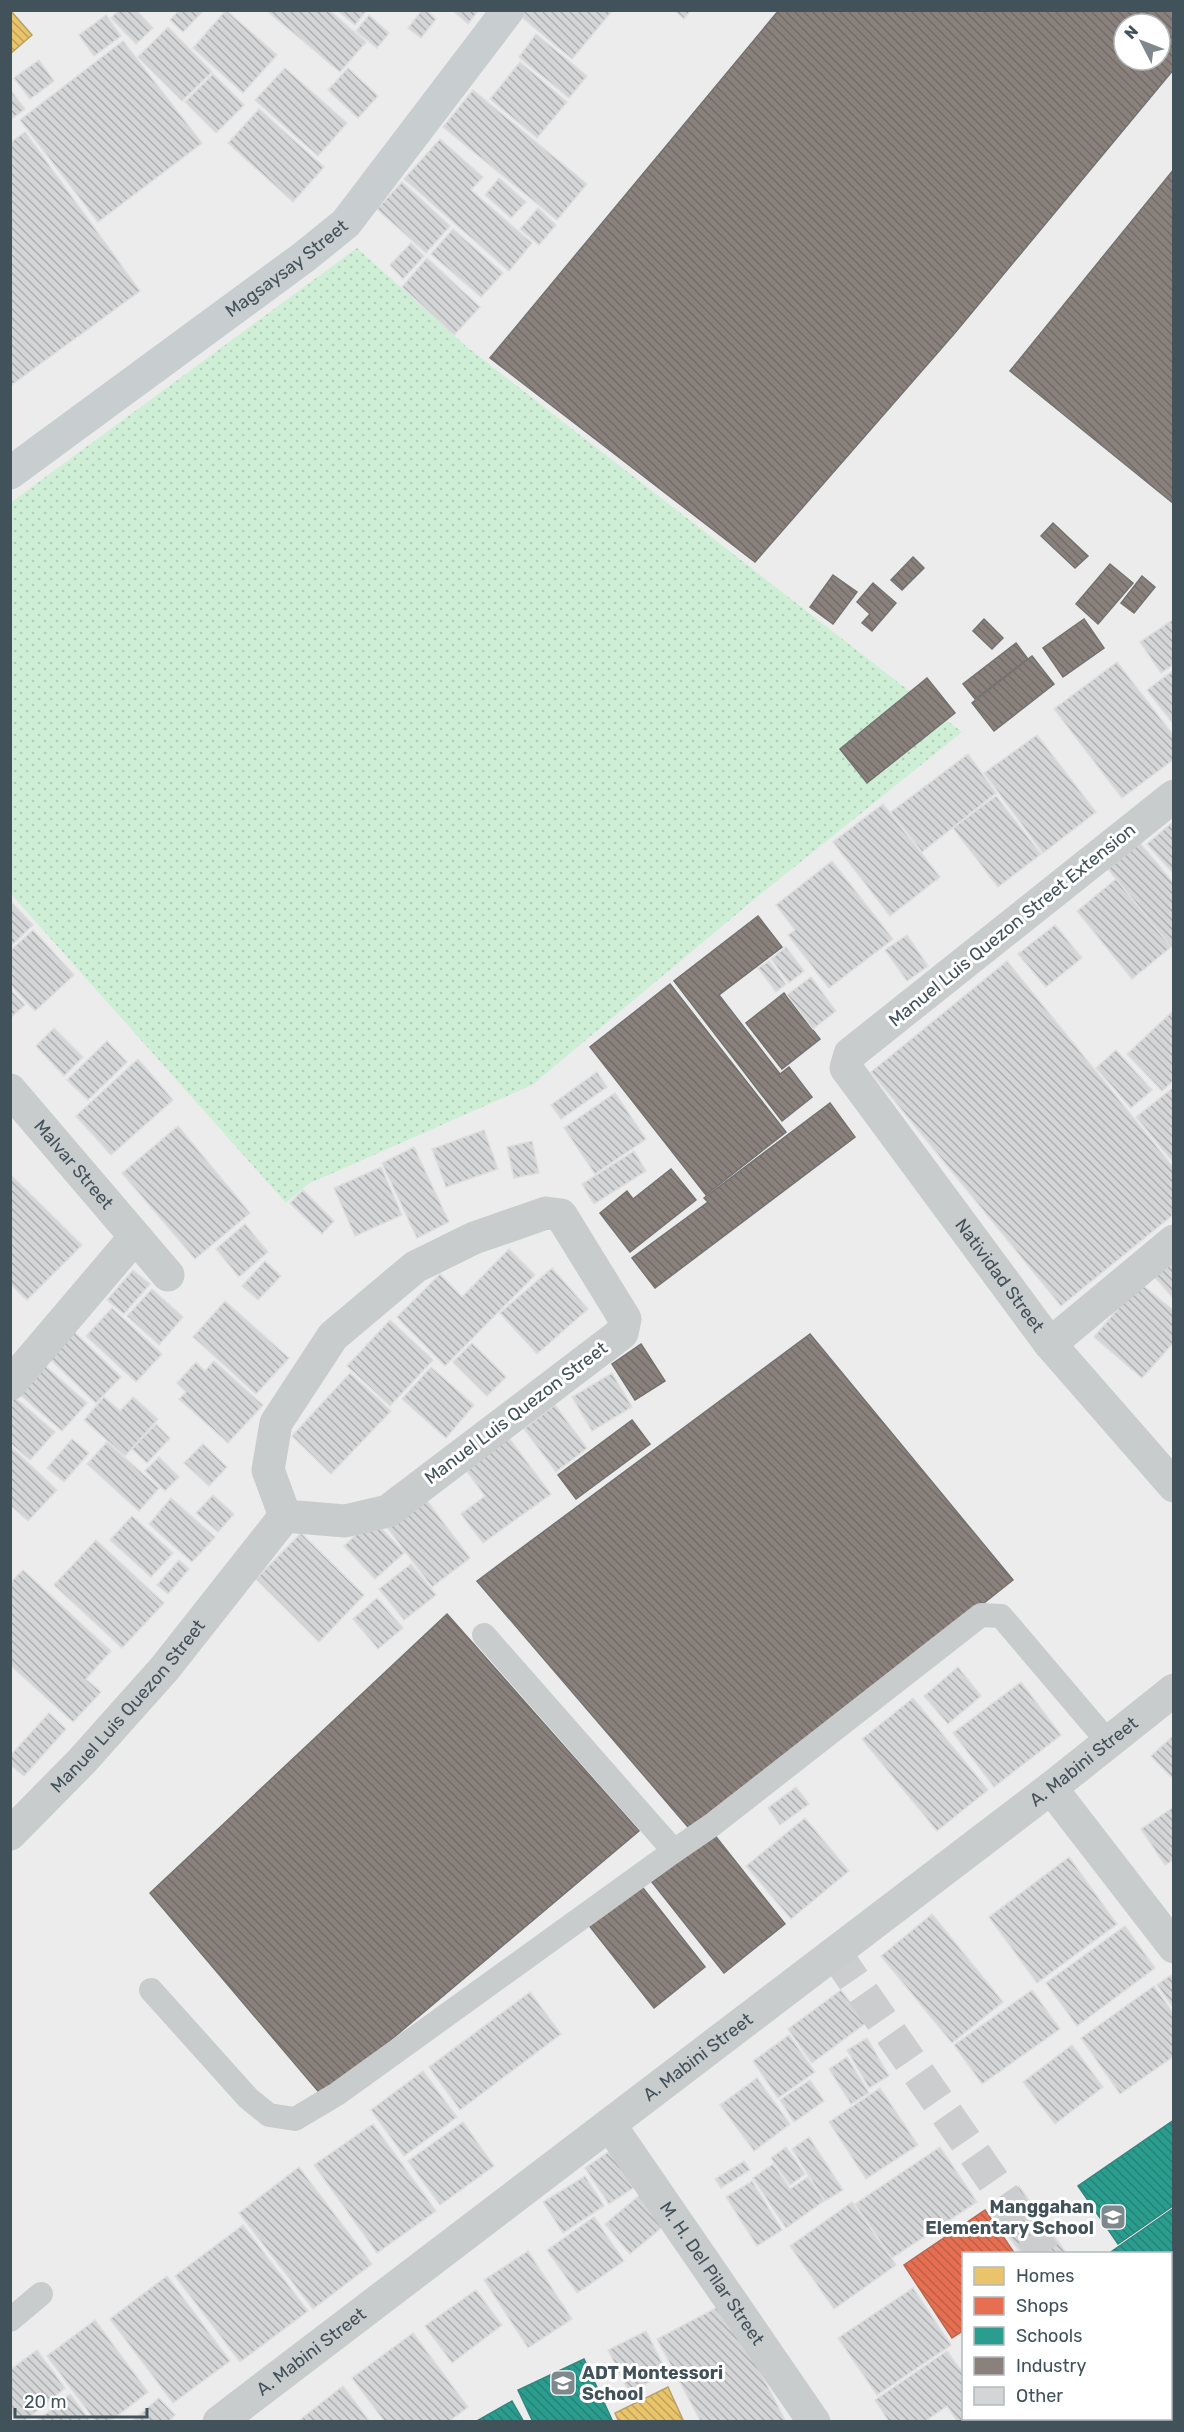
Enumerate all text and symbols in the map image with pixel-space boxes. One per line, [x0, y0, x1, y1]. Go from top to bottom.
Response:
north arrow [1112, 12, 1172, 72]
text: N [1120, 22, 1142, 43]
street label: Magsaysay Street [221, 215, 352, 322]
street label: Manuel Luis Quezon Street Extension [884, 819, 1140, 1031]
street label: Malvar Street [29, 1115, 118, 1214]
street label: Natividad Street [950, 1214, 1049, 1337]
street label: Manuel Luis Quezon Street [420, 1337, 612, 1489]
street label: Manuel Luis Quezon Street [46, 1615, 210, 1797]
street label: A. Mabini Street [1025, 1712, 1142, 1811]
street label: A. Mabini Street [639, 2008, 757, 2106]
place label: Manggahan Elementary School [925, 2196, 1094, 2239]
street label: M. H. Del Pilar Street [655, 2197, 769, 2349]
school or university icon: Manggahan Elementary School [1098, 2202, 1128, 2232]
legend [962, 2252, 1172, 2420]
text: Homes [1016, 2265, 1074, 2287]
text: Shops [1016, 2295, 1068, 2317]
street label: A. Mabini Street [252, 2303, 370, 2400]
text: Schools [1016, 2325, 1082, 2347]
text: Industry [1016, 2355, 1086, 2377]
place label: ADT Montessori School [582, 2362, 723, 2405]
school or university icon: ADT Montessori School [548, 2368, 578, 2398]
scale bar [15, 2381, 147, 2419]
text: Other [1016, 2385, 1063, 2407]
text: 20 m [24, 2391, 66, 2413]

